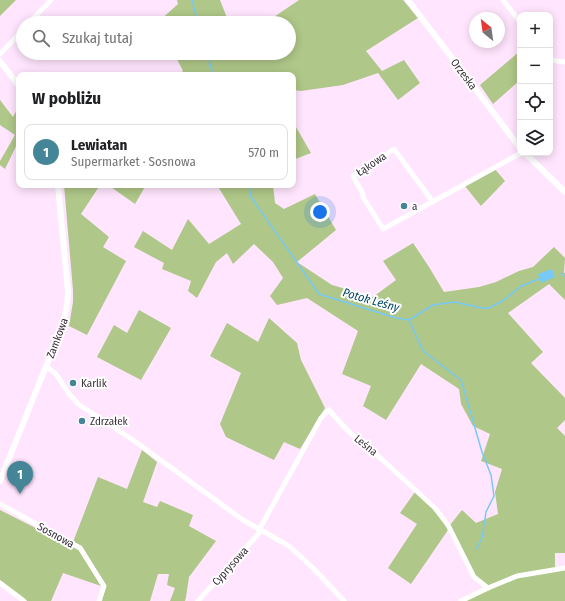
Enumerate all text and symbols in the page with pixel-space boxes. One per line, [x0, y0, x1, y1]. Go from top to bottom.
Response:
north arrow [469, 12, 505, 48]
map controls [517, 12, 553, 156]
button: + [517, 12, 553, 48]
search box [16, 16, 296, 60]
icon: search [30, 27, 52, 49]
text: Szukaj tutaj [62, 29, 133, 47]
button: − [517, 48, 553, 84]
street label: Orzeska [448, 56, 479, 92]
button: locate [517, 84, 553, 120]
text: W pobliżu [32, 88, 101, 109]
button: layers [517, 120, 553, 156]
text: Lewiatan [71, 136, 127, 154]
text: 1 [43, 145, 49, 160]
text: 570 m [248, 145, 279, 160]
street label: Łąkowa [354, 150, 389, 179]
text: Supermarket · Sosnowa [71, 154, 196, 169]
place label: a [412, 200, 417, 213]
marker: a [399, 201, 409, 211]
your location [310, 202, 330, 222]
water label: Potok Leśny [341, 285, 401, 315]
street label: Zamkowa [44, 316, 71, 360]
place label: Karlik [81, 377, 108, 390]
marker: Karlik [68, 378, 78, 388]
place label: Zdrzałek [90, 415, 129, 428]
marker: Zdrzałek [77, 416, 87, 426]
street label: Leśna [352, 432, 380, 459]
pin: 1 [7, 461, 33, 494]
street label: Sosnowa [35, 520, 76, 551]
street label: Cyprysowa [210, 544, 251, 588]

